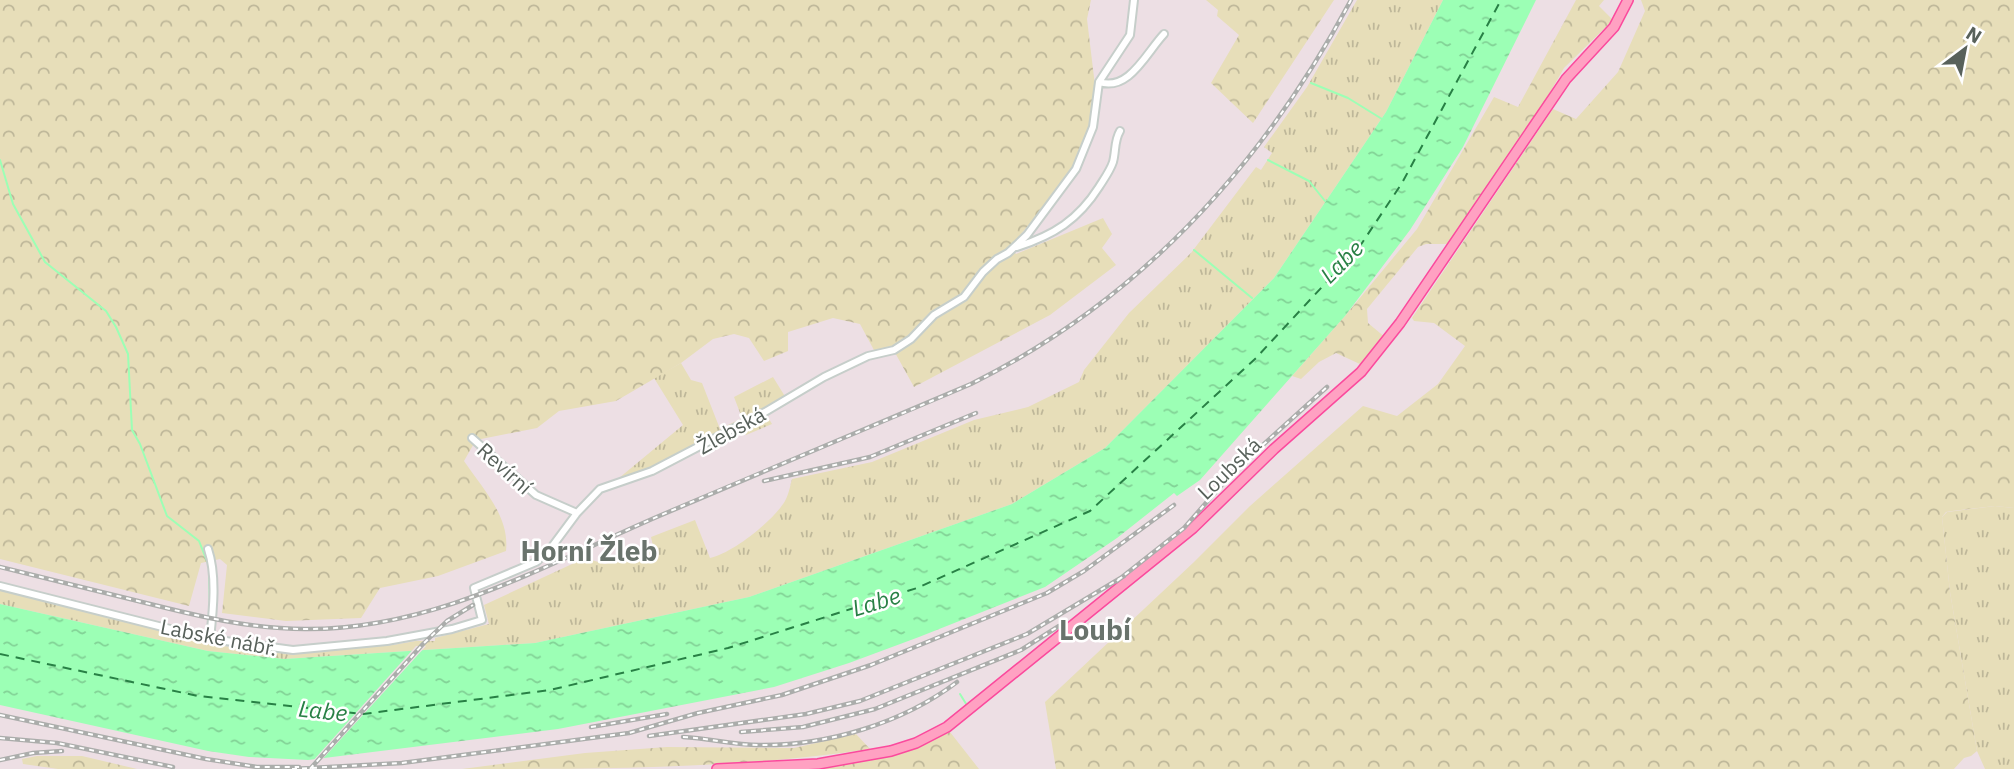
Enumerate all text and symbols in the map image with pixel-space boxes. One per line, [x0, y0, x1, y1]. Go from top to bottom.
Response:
north arrow [1930, 14, 2000, 84]
text: N [1962, 21, 1986, 48]
water label: Labe [1313, 233, 1369, 289]
street label: Žlebská [692, 400, 770, 460]
street label: Loubská [1191, 431, 1267, 505]
street label: Revírní [471, 436, 539, 500]
district label: Horní Žleb [521, 532, 657, 569]
water label: Labe [848, 579, 904, 623]
district label: Loubí [1059, 611, 1132, 648]
street label: Labské nábř. [158, 612, 280, 662]
water label: Labe [297, 693, 349, 728]

